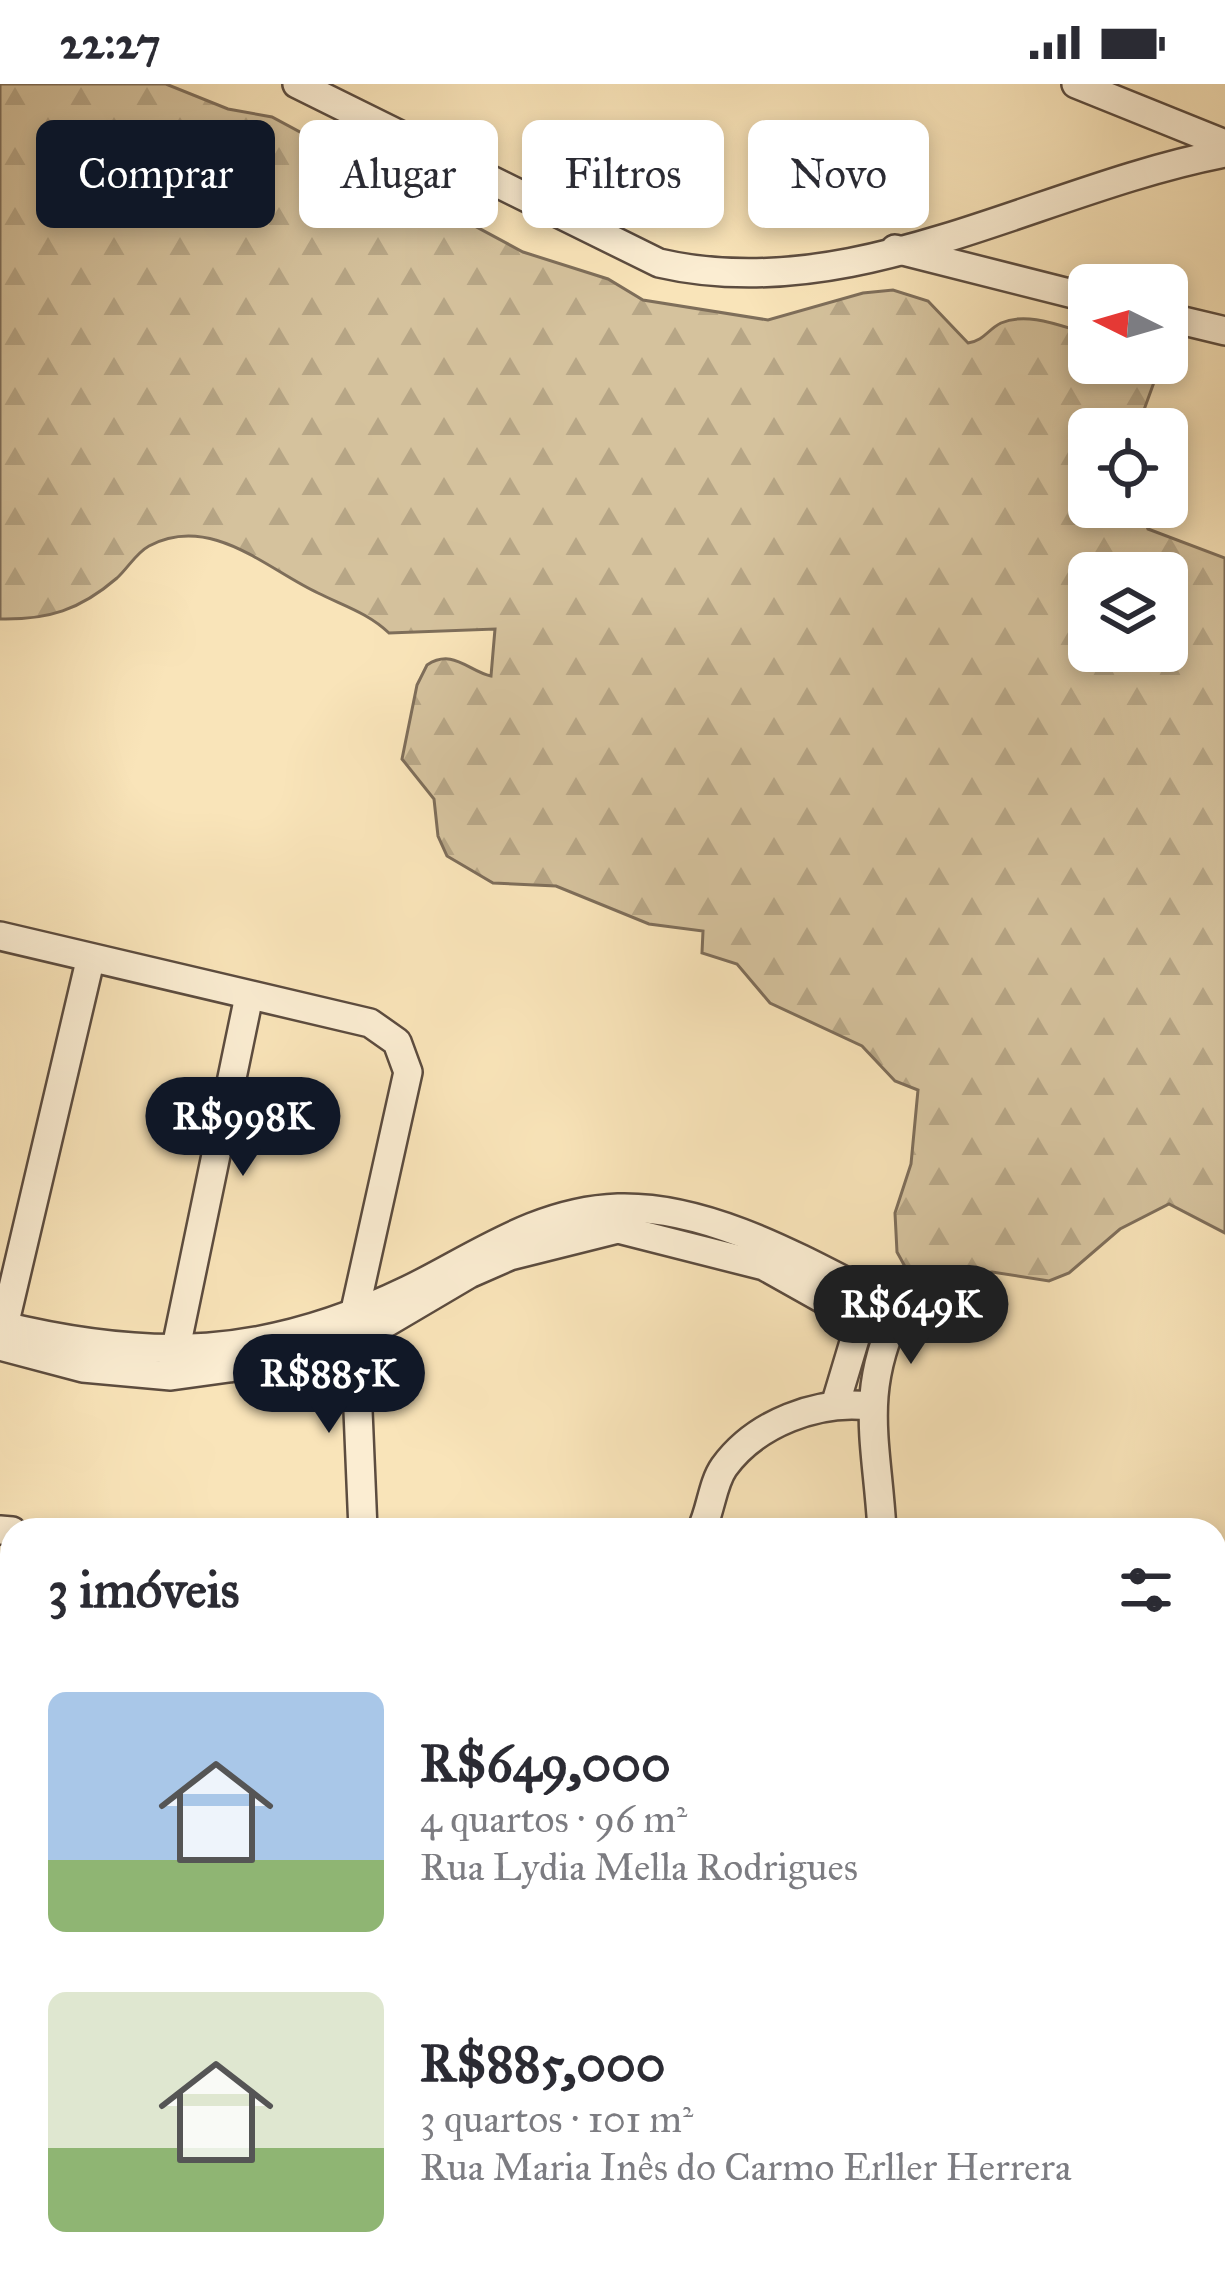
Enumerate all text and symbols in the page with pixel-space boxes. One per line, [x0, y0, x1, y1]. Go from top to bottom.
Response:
text: 22:27 [60, 15, 161, 70]
chip: Comprar [36, 120, 275, 228]
chip: Alugar [299, 120, 498, 228]
chip: Filtros [522, 120, 724, 228]
chip: Novo [748, 120, 929, 228]
north arrow [1068, 264, 1188, 384]
map controls [1068, 264, 1188, 672]
button: locate [1068, 408, 1188, 528]
button: layers [1068, 552, 1188, 672]
pin: R$998K [145, 1077, 341, 1179]
text: R$998K [172, 1092, 314, 1140]
pin: R$649K [813, 1265, 1009, 1367]
text: R$649K [840, 1280, 982, 1328]
pin: R$885K [231, 1334, 427, 1436]
text: R$885K [260, 1349, 398, 1397]
icon: filters [1113, 1557, 1179, 1623]
text: 3 imóveis [48, 1559, 239, 1621]
text: R$649,000 [420, 1733, 671, 1795]
icon: home [144, 1740, 288, 1884]
text: 4 quartos · 96 m² [420, 1795, 687, 1843]
text: Rua Lydia Mella Rodrigues [420, 1843, 858, 1891]
text: R$885,000 [420, 2033, 665, 2095]
icon: home [144, 2040, 288, 2184]
text: 3 quartos · 101 m² [420, 2095, 693, 2143]
text: Rua Maria Inês do Carmo Erller Herrera [420, 2143, 1071, 2191]

